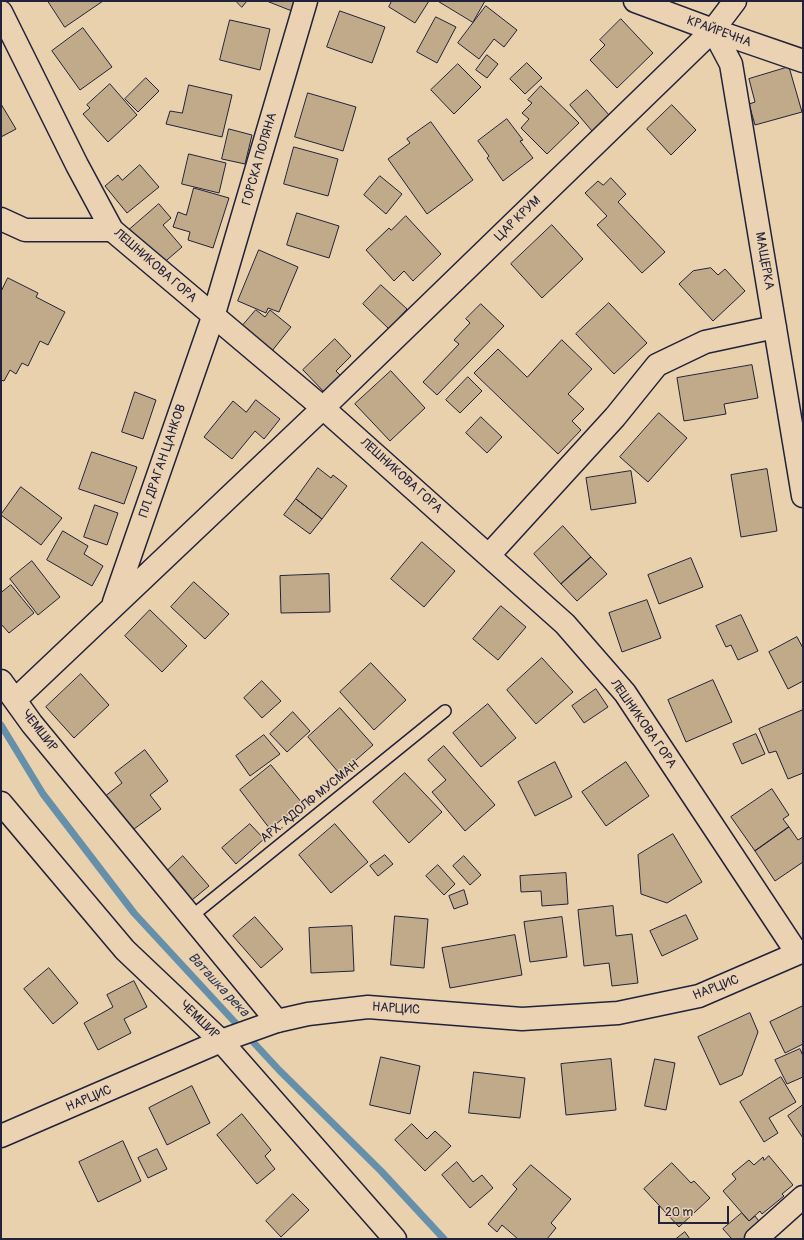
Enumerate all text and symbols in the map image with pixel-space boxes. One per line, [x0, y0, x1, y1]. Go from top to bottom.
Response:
street label: КРАЙРЕЧНА [684, 13, 754, 51]
street label: ГОРСКА ПОЛЯНА [239, 111, 281, 207]
street label: ЦАР КРУМ [492, 193, 544, 245]
street label: ЛЕШНИКОВА ГОРА [110, 226, 200, 306]
street label: МАЩЕРКА [751, 231, 777, 291]
street label: ПЛ. ДРАГАН ЦАНКОВ [136, 402, 190, 520]
street label: ЛЕШНИКОВА ГОРА [357, 435, 445, 517]
street label: ЛЕШНИКОВА ГОРА [607, 677, 679, 771]
street label: ЧЕМШИР [18, 707, 60, 755]
street label: АРХ. АДОЛФ МУСМАН [257, 757, 363, 847]
water label: Ваташка река [184, 949, 252, 1021]
street label: НАРЦИС [691, 972, 741, 1004]
street label: ЧЕМШИР [176, 997, 222, 1043]
street label: НАРЦИС [371, 1000, 421, 1018]
street label: НАРЦИС [64, 1082, 114, 1116]
scale bar [660, 1198, 731, 1224]
text: 20 m [665, 1205, 693, 1220]

